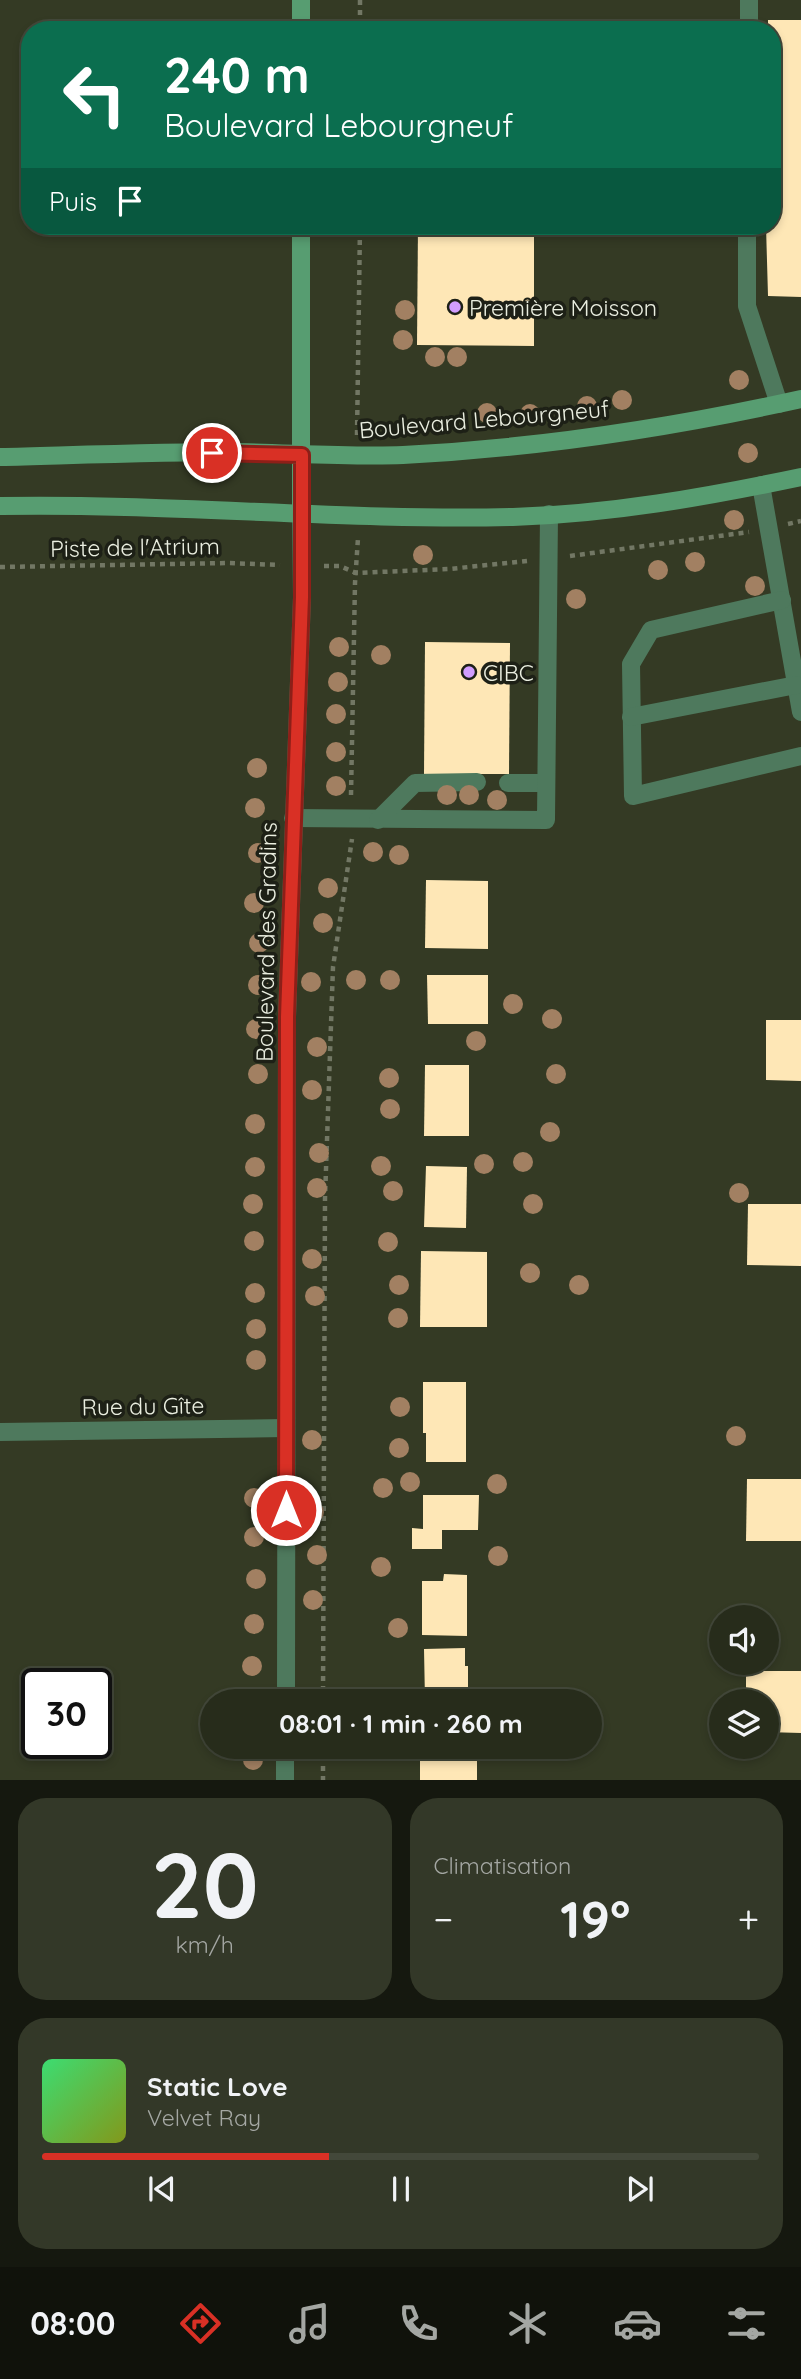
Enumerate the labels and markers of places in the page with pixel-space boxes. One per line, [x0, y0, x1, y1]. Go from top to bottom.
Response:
place label: Première Moisson [469, 293, 657, 322]
marker: Première Moisson [447, 299, 463, 315]
pin [182, 423, 242, 483]
place label: CIBC [483, 658, 534, 687]
marker: CIBC [461, 664, 477, 680]

